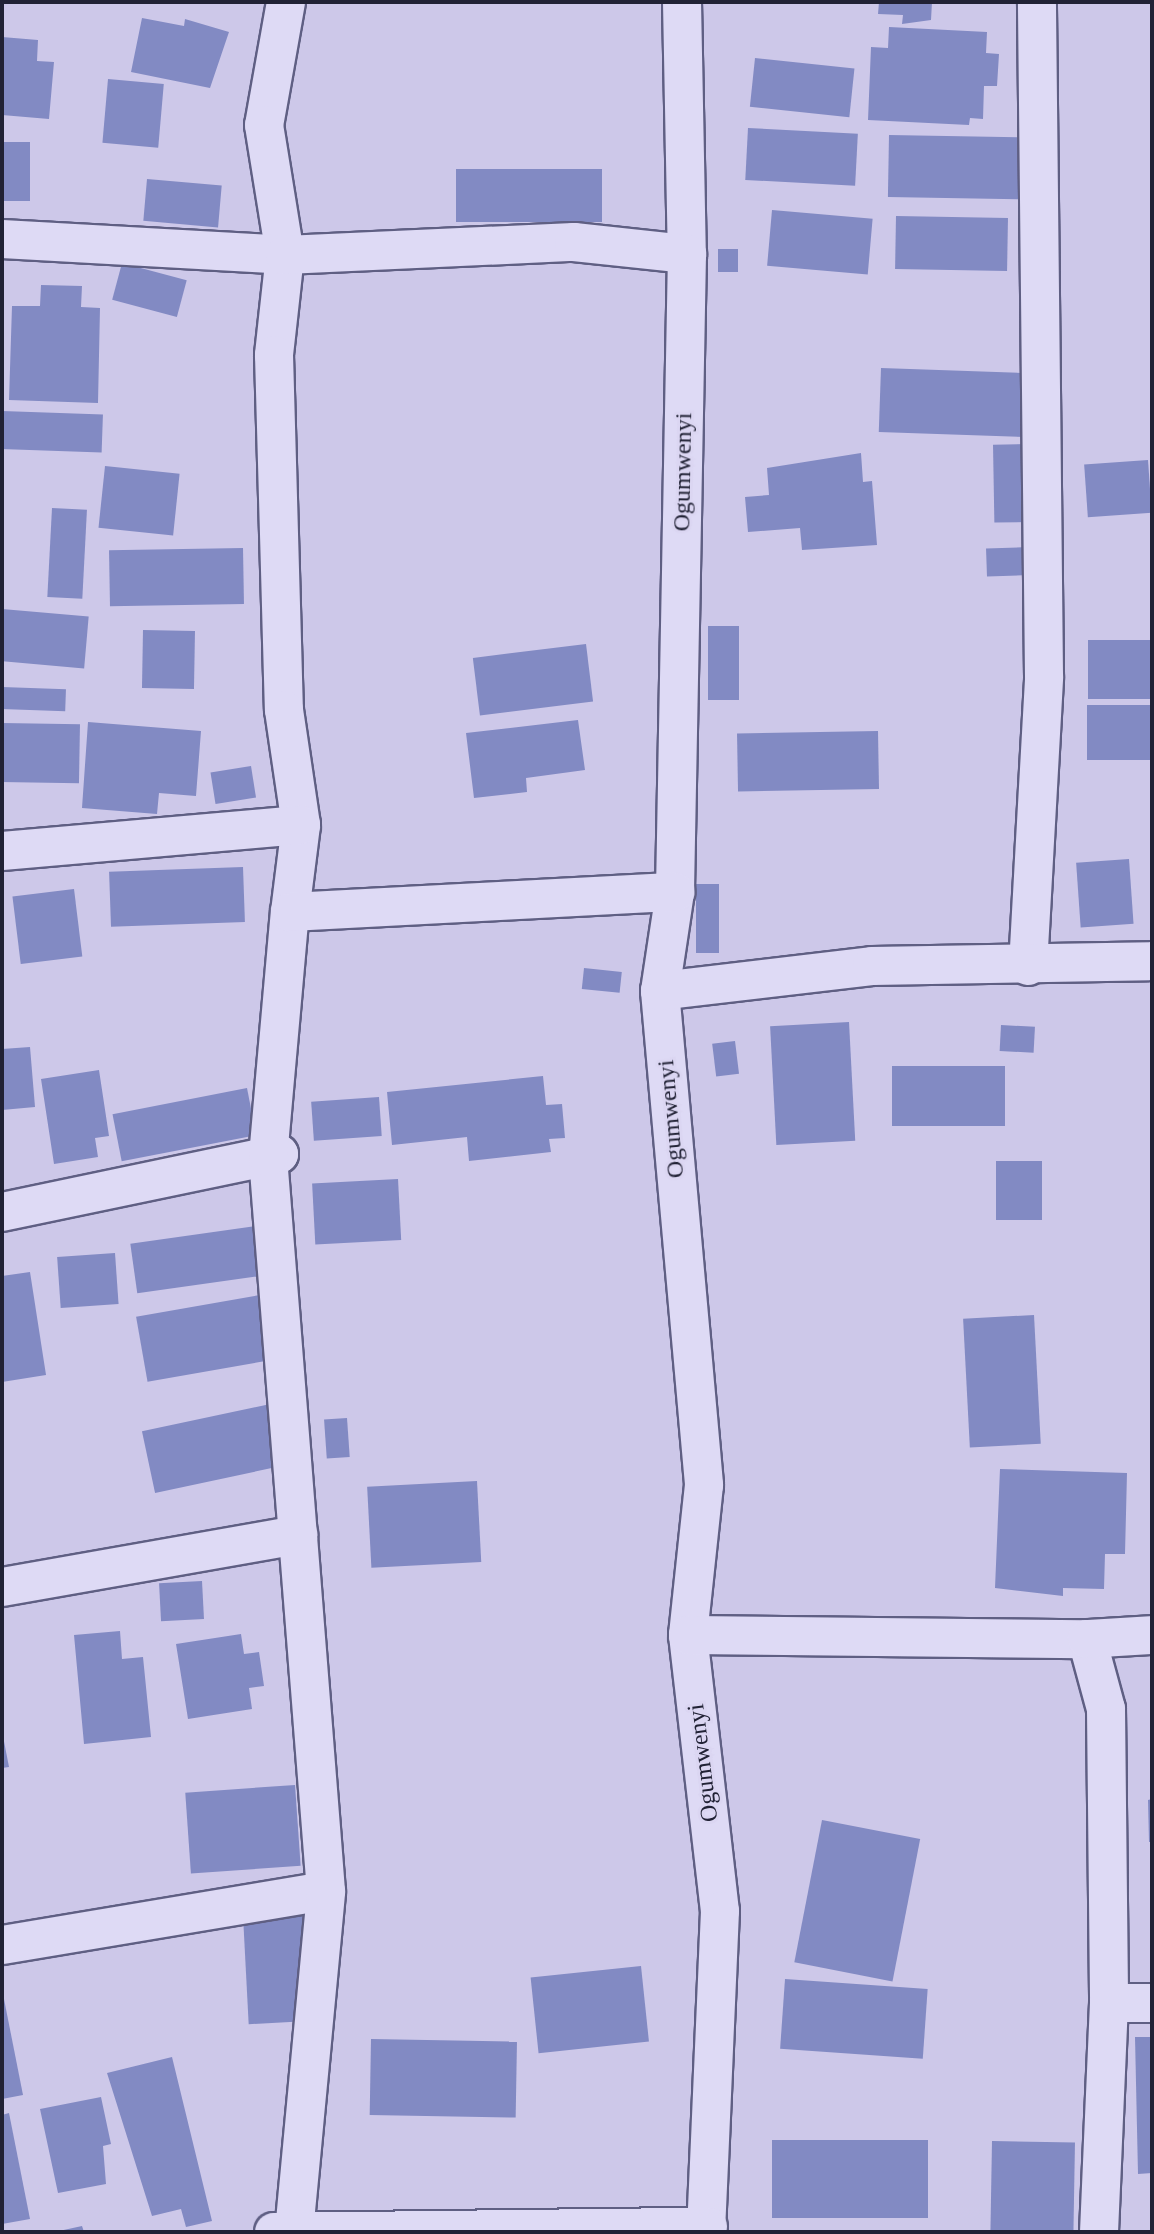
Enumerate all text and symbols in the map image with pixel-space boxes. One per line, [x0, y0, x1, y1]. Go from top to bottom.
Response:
street label: Ogumwenyi [668, 412, 698, 532]
street label: Ogumwenyi [651, 1059, 691, 1179]
street label: Ogumwenyi [681, 1702, 725, 1824]

